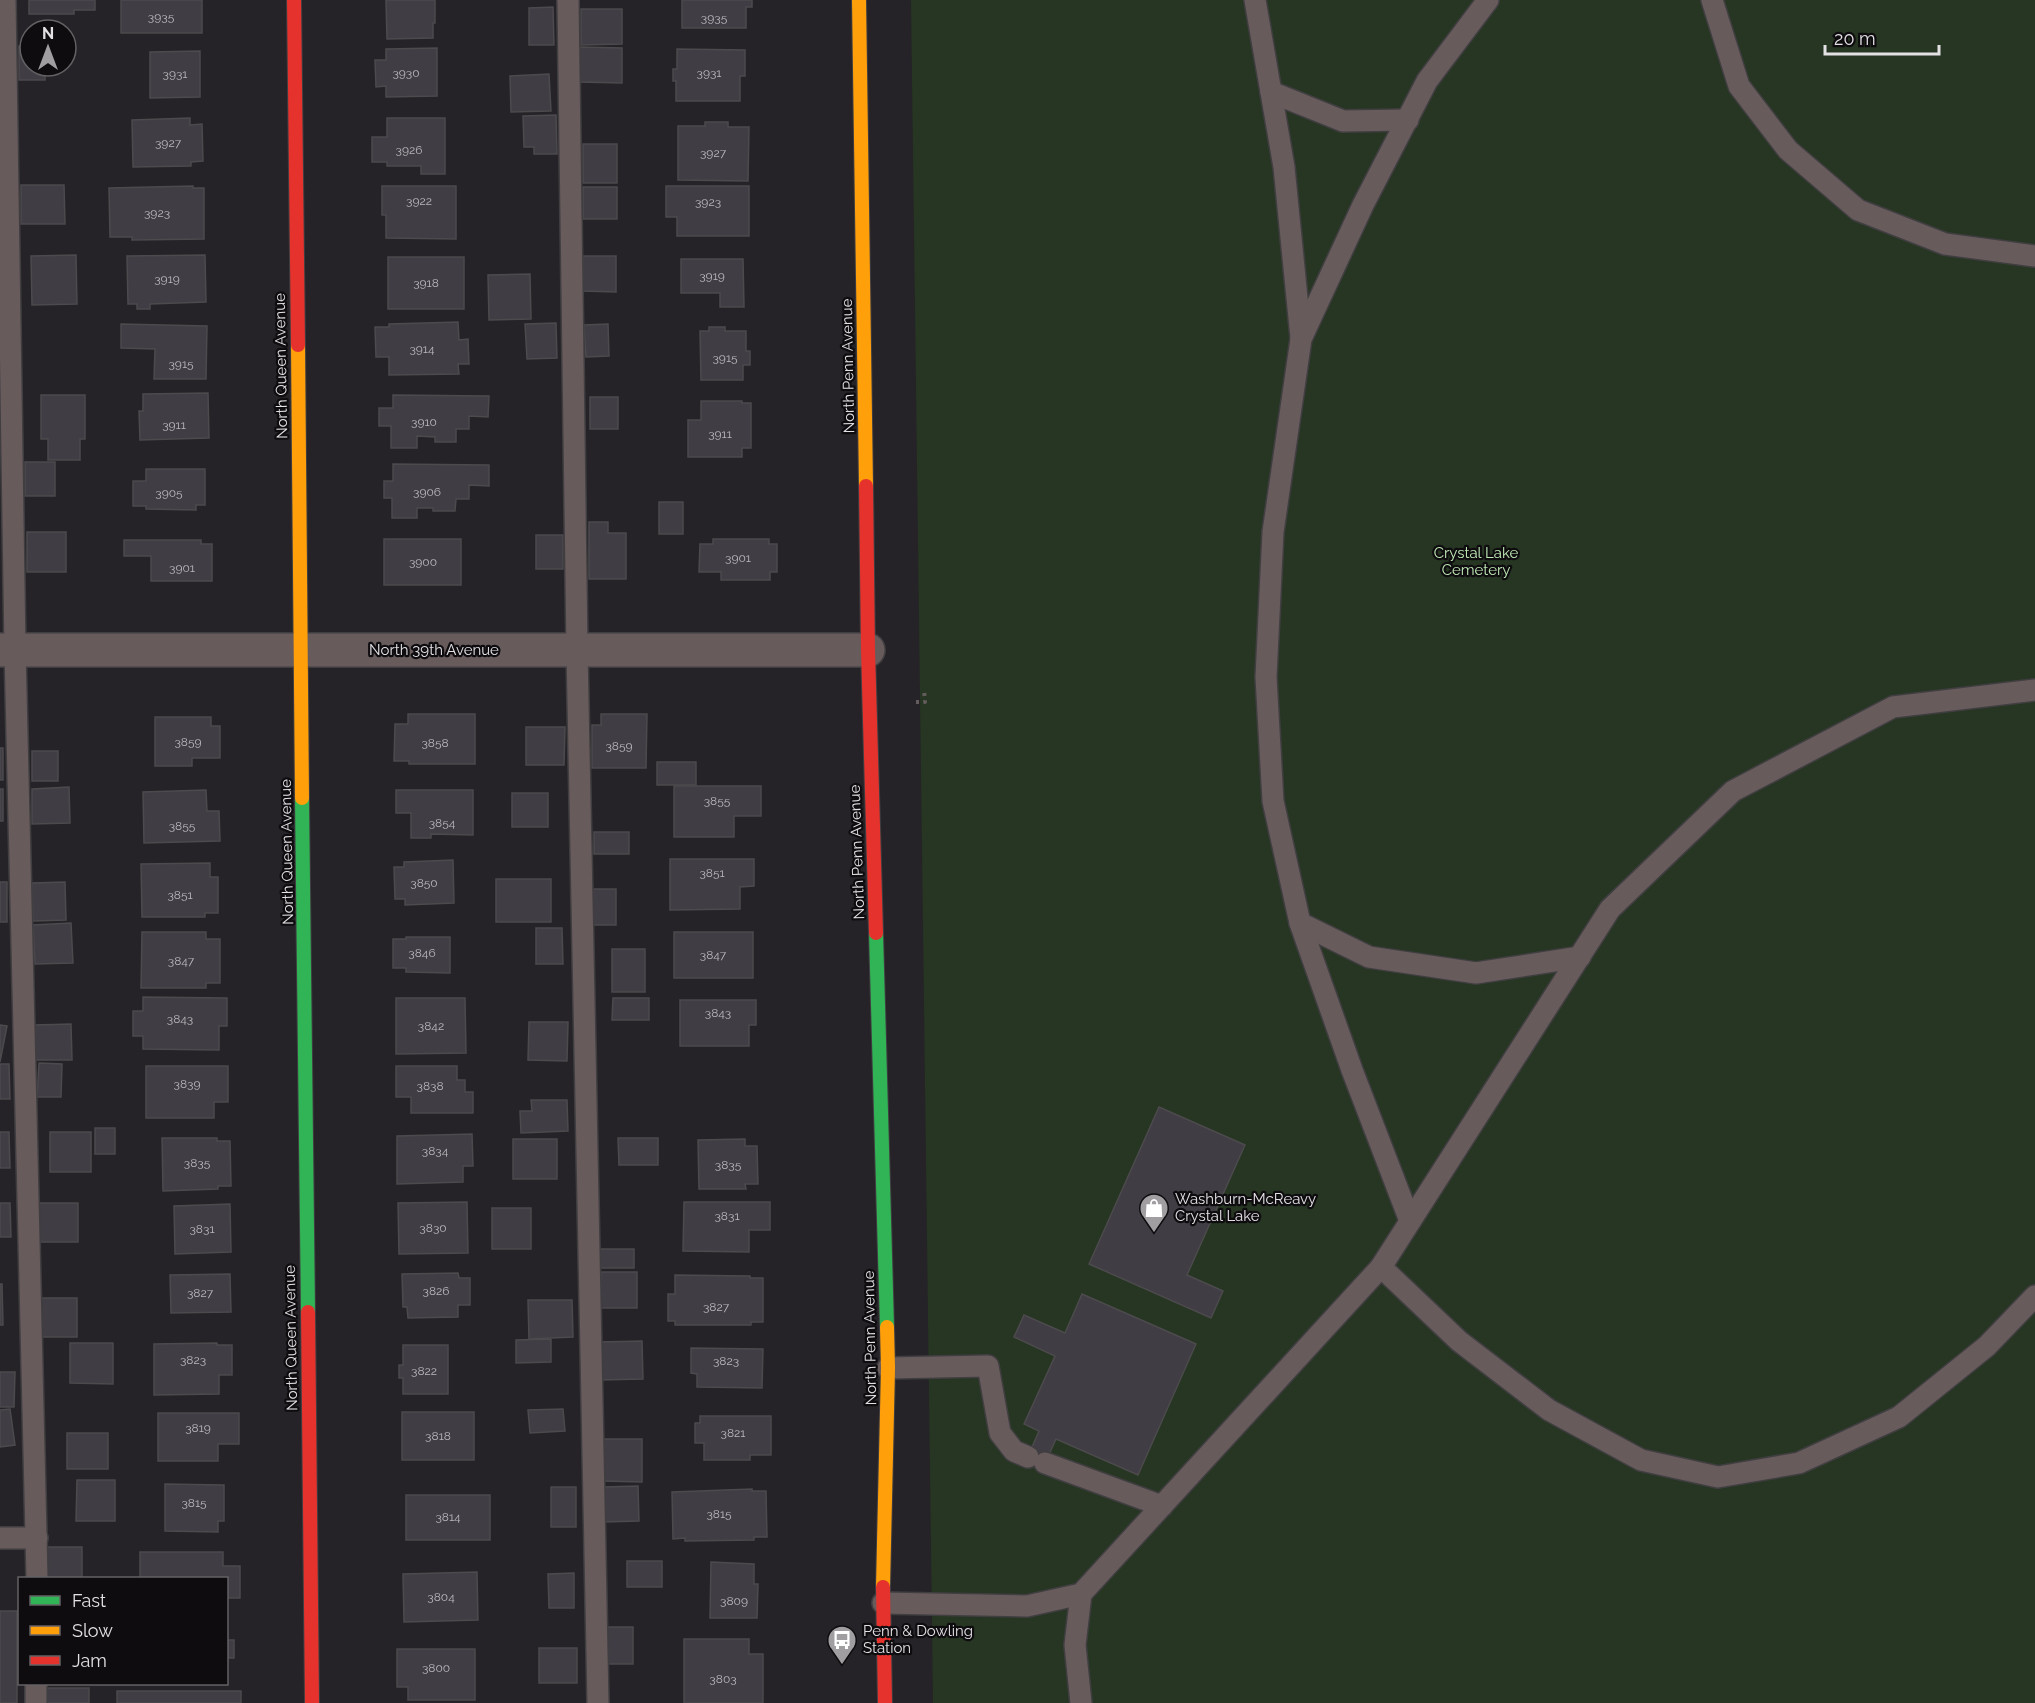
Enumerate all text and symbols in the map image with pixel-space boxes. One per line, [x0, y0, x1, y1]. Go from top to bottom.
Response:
house number: 3935 [148, 10, 175, 24]
house number: 3935 [701, 11, 728, 25]
north arrow [18, 18, 78, 78]
scale bar [1825, 18, 1939, 56]
text: N [42, 24, 54, 43]
text: 20 m [1834, 28, 1876, 49]
house number: 3930 [392, 66, 420, 80]
house number: 3931 [697, 66, 721, 80]
house number: 3931 [163, 67, 187, 81]
house number: 3927 [155, 136, 182, 150]
house number: 3926 [396, 143, 422, 157]
house number: 3927 [700, 146, 727, 160]
house number: 3922 [406, 194, 432, 208]
house number: 3923 [695, 195, 721, 209]
house number: 3923 [144, 206, 170, 220]
house number: 3919 [699, 269, 725, 283]
house number: 3919 [154, 272, 180, 286]
house number: 3918 [413, 276, 439, 290]
street label: North Queen Avenue [271, 293, 291, 439]
street label: North Penn Avenue [838, 298, 858, 434]
house number: 3914 [409, 342, 435, 356]
house number: 3915 [712, 351, 738, 365]
house number: 3915 [168, 357, 194, 371]
house number: 3910 [411, 415, 437, 429]
house number: 3911 [162, 418, 186, 432]
house number: 3911 [708, 427, 732, 441]
house number: 3906 [413, 485, 441, 499]
house number: 3905 [155, 486, 183, 500]
park label: Crystal Lake Cemetery [1434, 544, 1519, 579]
house number: 3901 [725, 551, 751, 565]
house number: 3900 [409, 555, 437, 569]
house number: 3901 [169, 561, 195, 575]
street label: North 39th Avenue [369, 641, 499, 659]
house number: 3859 [174, 735, 202, 749]
house number: 3858 [421, 736, 449, 750]
house number: 3859 [605, 739, 633, 753]
street label: North Queen Avenue [277, 779, 297, 925]
street label: North Penn Avenue [846, 784, 868, 920]
house number: 3855 [704, 794, 731, 808]
house number: 3854 [429, 816, 456, 830]
house number: 3855 [169, 819, 196, 833]
house number: 3851 [699, 866, 725, 880]
house number: 3850 [410, 876, 438, 890]
house number: 3851 [167, 888, 193, 902]
house number: 3846 [408, 946, 436, 960]
house number: 3847 [700, 948, 727, 962]
house number: 3847 [168, 954, 195, 968]
house number: 3843 [705, 1006, 731, 1020]
house number: 3843 [167, 1012, 193, 1026]
house number: 3842 [418, 1019, 444, 1033]
house number: 3839 [174, 1077, 200, 1091]
house number: 3838 [416, 1079, 444, 1093]
house number: 3834 [422, 1144, 449, 1158]
house number: 3835 [184, 1156, 211, 1170]
house number: 3835 [715, 1158, 742, 1172]
place label: Washburn-McReavy Crystal Lake [1175, 1190, 1316, 1225]
shop icon: Washburn-McReavy Crystal Lake [1138, 1192, 1170, 1234]
house number: 3831 [714, 1209, 740, 1223]
house number: 3830 [419, 1221, 447, 1235]
house number: 3831 [189, 1222, 215, 1236]
street label: North Queen Avenue [281, 1265, 301, 1411]
street label: North Penn Avenue [860, 1270, 880, 1406]
house number: 3826 [422, 1284, 450, 1298]
house number: 3827 [187, 1286, 214, 1300]
house number: 3827 [703, 1300, 730, 1314]
house number: 3823 [180, 1353, 206, 1367]
house number: 3823 [713, 1354, 739, 1368]
house number: 3822 [411, 1364, 437, 1378]
house number: 3819 [185, 1421, 211, 1435]
house number: 3821 [721, 1426, 745, 1440]
house number: 3818 [425, 1429, 451, 1443]
house number: 3815 [181, 1496, 207, 1510]
house number: 3815 [706, 1507, 732, 1521]
house number: 3814 [435, 1510, 461, 1524]
legend [18, 1577, 228, 1685]
text: Fast [72, 1590, 106, 1611]
house number: 3804 [427, 1590, 455, 1604]
house number: 3809 [720, 1594, 748, 1608]
text: Slow [72, 1620, 113, 1641]
place label: Penn & Dowling Station [863, 1622, 973, 1657]
bus stop icon: Penn & Dowling Station [826, 1624, 858, 1666]
text: Jam [72, 1650, 107, 1671]
house number: 3800 [422, 1661, 450, 1675]
house number: 3803 [709, 1672, 737, 1686]

